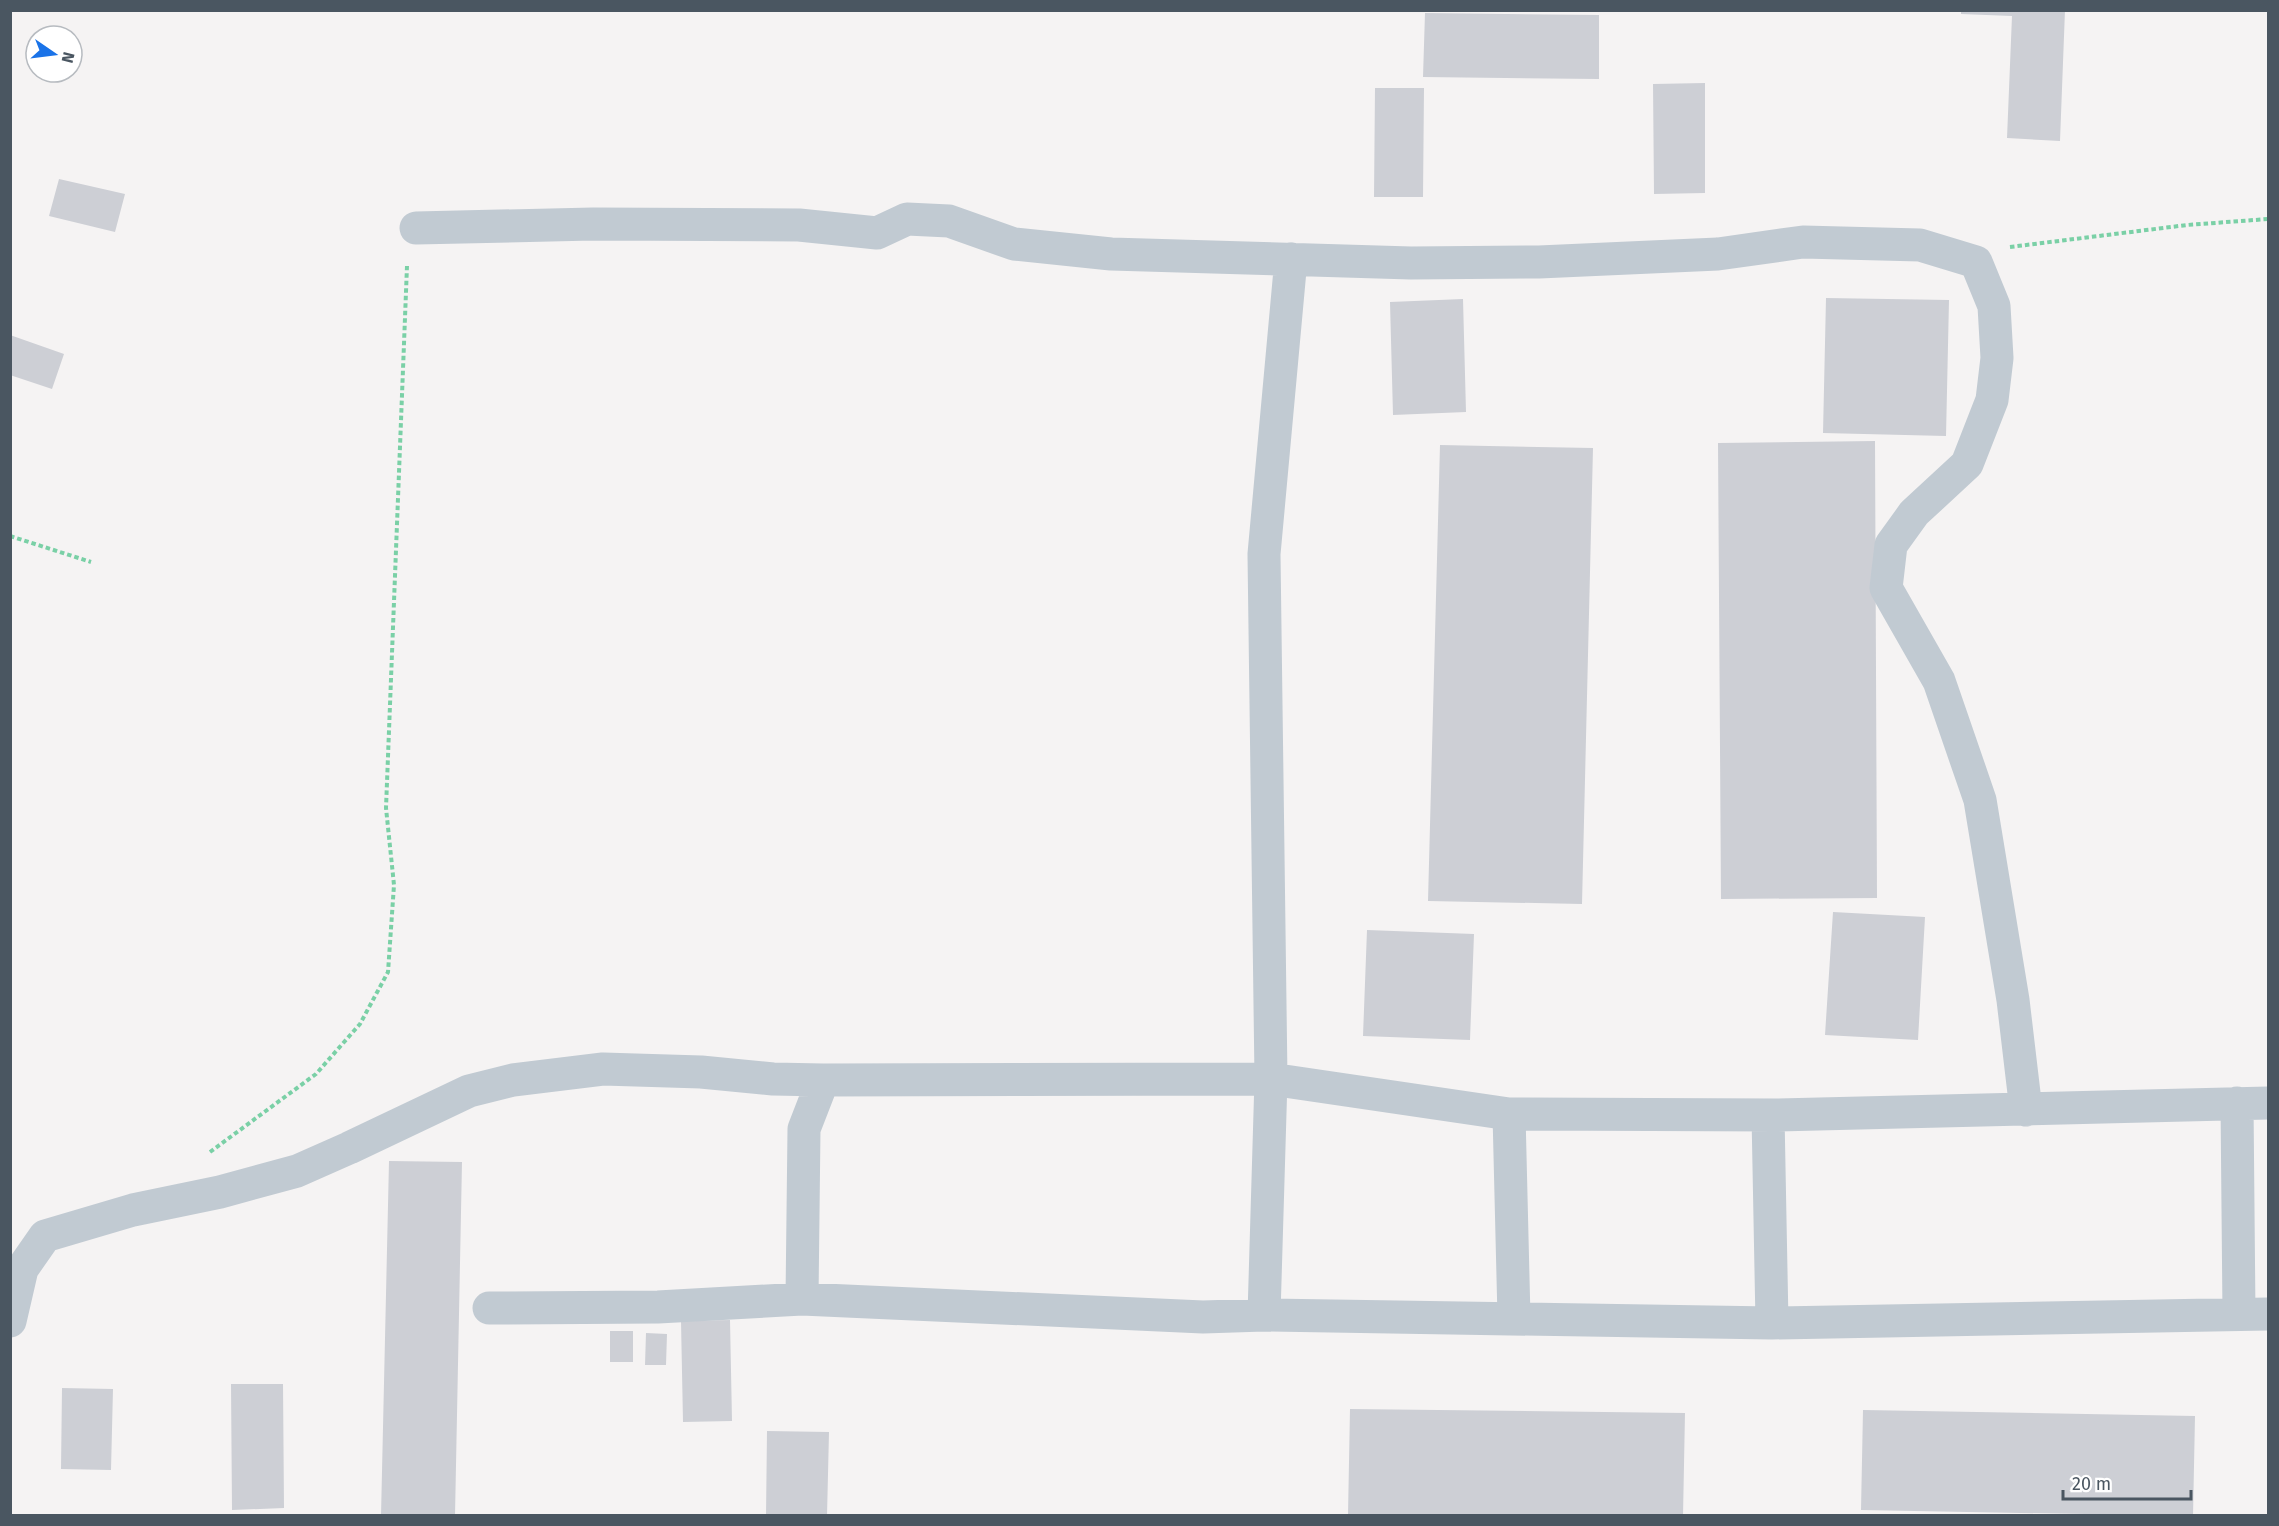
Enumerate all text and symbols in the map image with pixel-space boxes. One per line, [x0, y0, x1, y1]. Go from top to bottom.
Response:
north arrow [24, 24, 84, 84]
text: N [58, 50, 79, 65]
scale bar [2063, 1463, 2190, 1501]
text: 20 m [2072, 1473, 2111, 1495]

